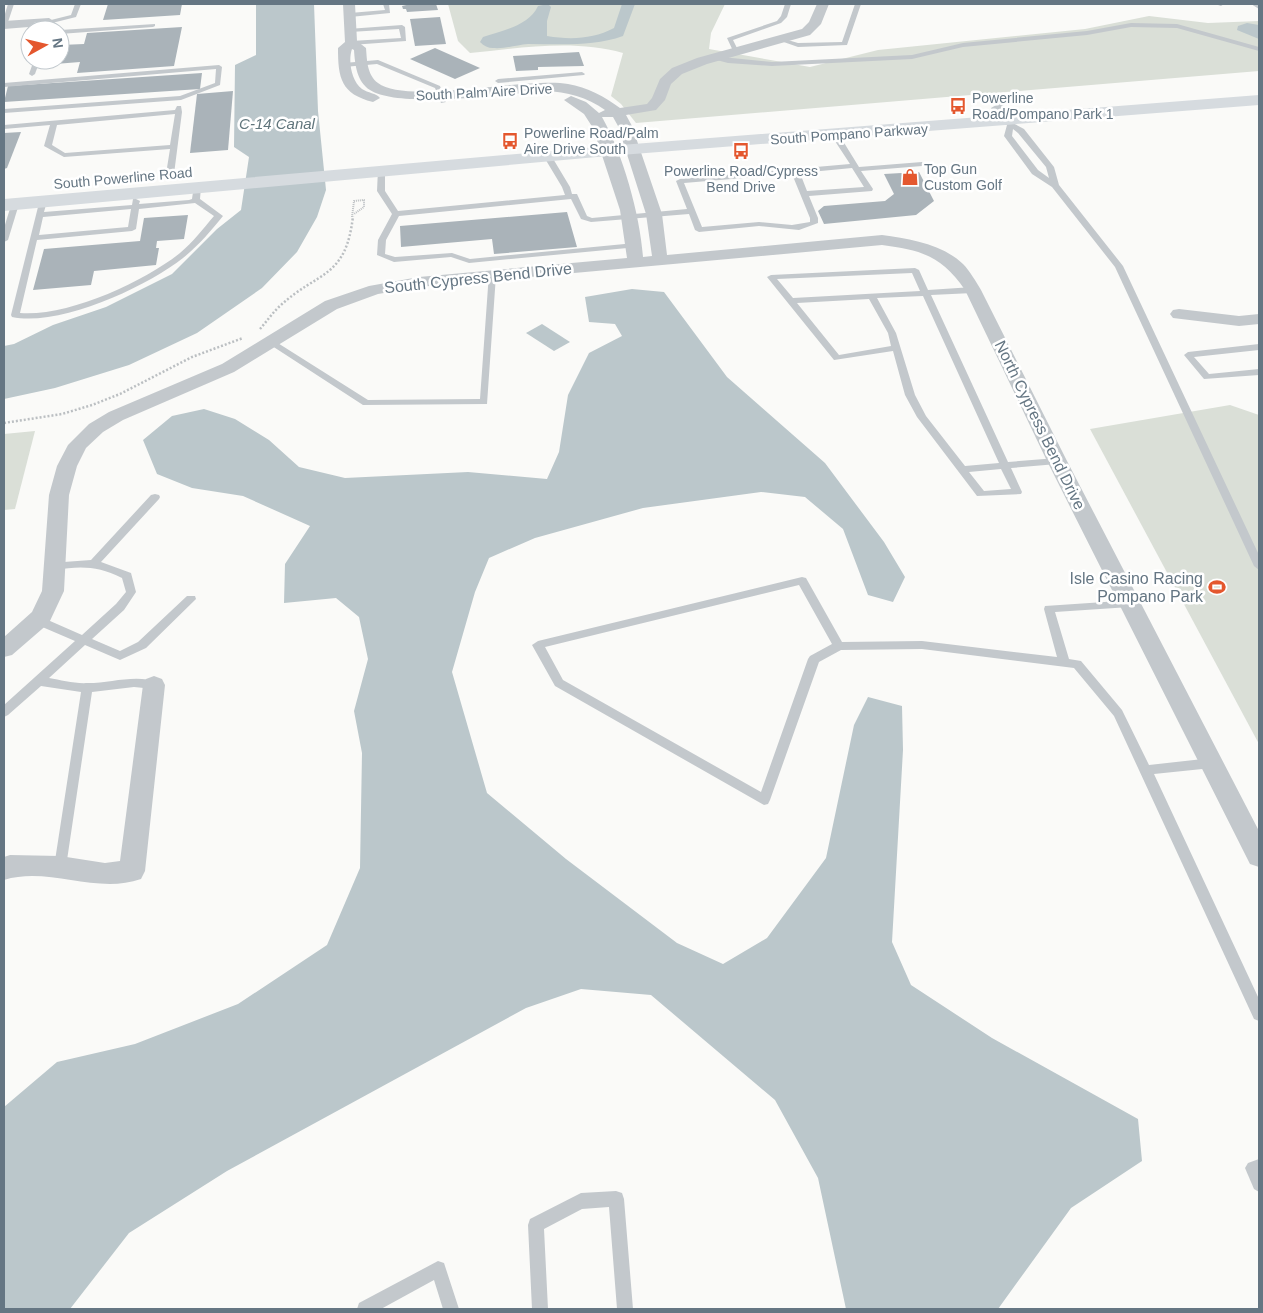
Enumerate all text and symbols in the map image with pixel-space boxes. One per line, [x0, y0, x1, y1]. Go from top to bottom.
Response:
north arrow [20, 20, 70, 70]
text: N [49, 37, 67, 49]
street label: South Palm Aire Drive [415, 80, 553, 104]
place label: Powerline Road/Pompano Park 1 [972, 90, 1114, 122]
bus stop icon: Powerline Road/Pompano Park 1 [948, 96, 968, 116]
water label: C-14 Canal [239, 115, 316, 132]
street label: South Pompano Parkway [770, 121, 928, 147]
place label: Powerline Road/Palm Aire Drive South [524, 125, 659, 157]
bus stop icon: Powerline Road/Palm Aire Drive South [500, 131, 520, 151]
bus stop icon: Powerline Road/Cypress Bend Drive [731, 141, 751, 161]
place label: Top Gun Custom Golf [924, 161, 1002, 193]
place label: Powerline Road/Cypress Bend Drive [664, 163, 818, 195]
street label: South Powerline Road [53, 164, 193, 192]
shop icon: Top Gun Custom Golf [900, 167, 920, 187]
street label: South Cypress Bend Drive [383, 260, 573, 296]
street label: North Cypress Bend Drive [992, 338, 1088, 512]
place label: Isle Casino Racing Pompano Park [1070, 570, 1204, 605]
sports icon: Isle Casino Racing Pompano Park [1207, 577, 1227, 597]

